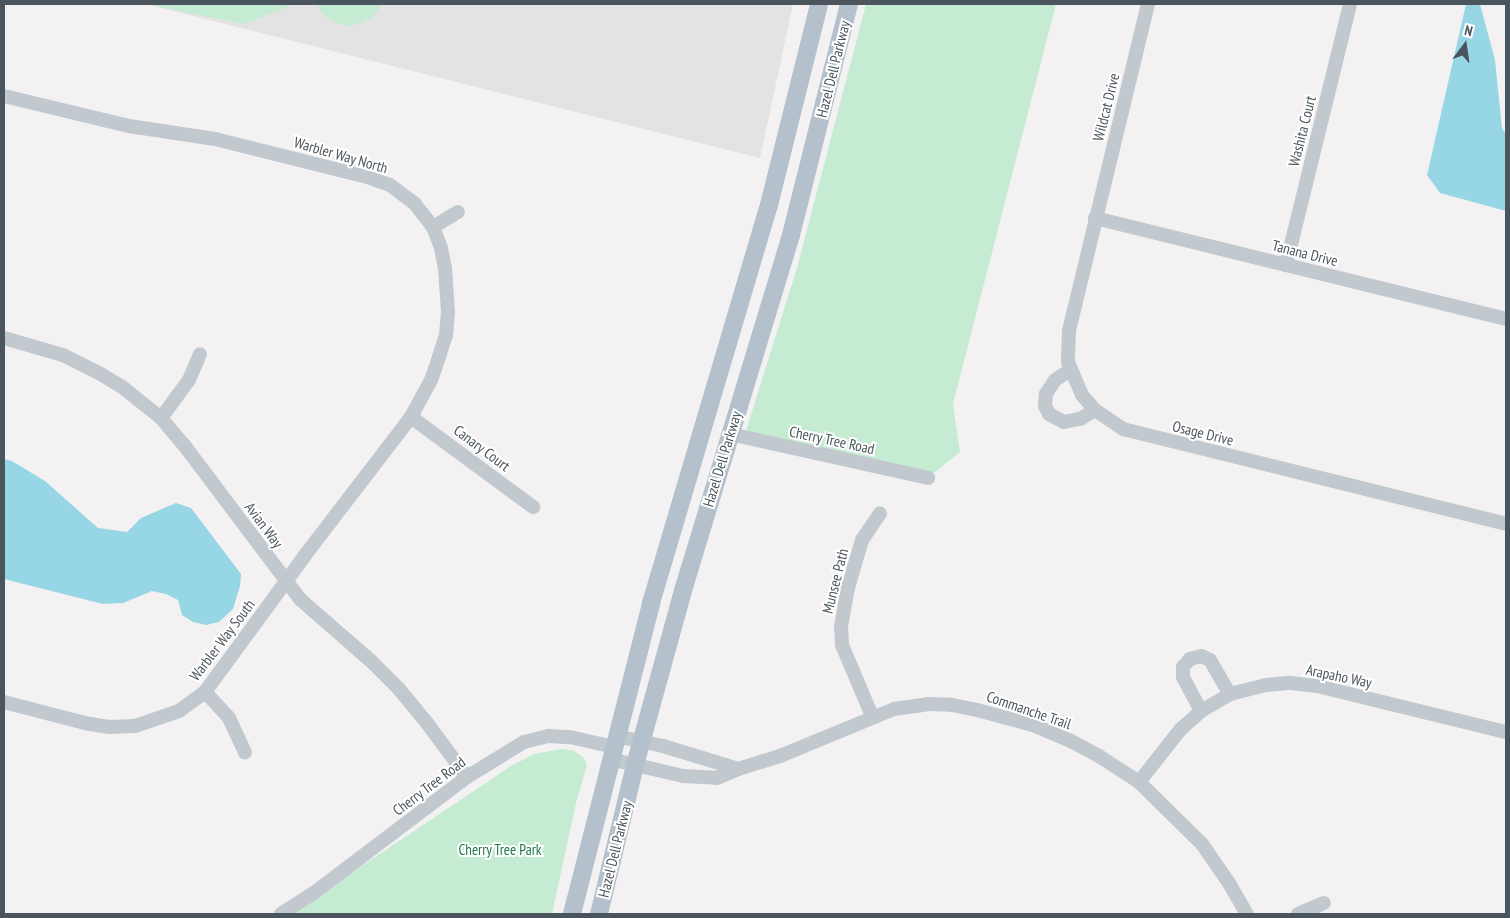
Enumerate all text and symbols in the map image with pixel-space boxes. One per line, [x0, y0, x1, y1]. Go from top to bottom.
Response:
street label: Hazel Dell Parkway [812, 19, 854, 119]
north arrow [1440, 20, 1490, 70]
text: N [1463, 21, 1474, 40]
street label: Wildcat Drive [1089, 71, 1123, 143]
street label: Washita Court [1285, 94, 1319, 168]
street label: Warbler Way North [292, 133, 390, 177]
street label: Tanana Drive [1270, 236, 1340, 270]
street label: Hazel Dell Parkway [699, 409, 745, 509]
street label: Osage Drive [1171, 417, 1235, 449]
street label: Canary Court [450, 421, 514, 475]
street label: Cherry Tree Road [787, 422, 877, 458]
street label: Avian Way [241, 499, 287, 551]
street label: Munsee Path [818, 547, 852, 615]
street label: Warbler Way South [185, 596, 259, 684]
street label: Arapaho Way [1304, 660, 1374, 692]
street label: Commanche Trail [984, 687, 1074, 733]
street label: Cherry Tree Road [389, 753, 469, 819]
street label: Hazel Dell Parkway [594, 799, 636, 899]
park label: Cherry Tree Park [458, 841, 542, 859]

